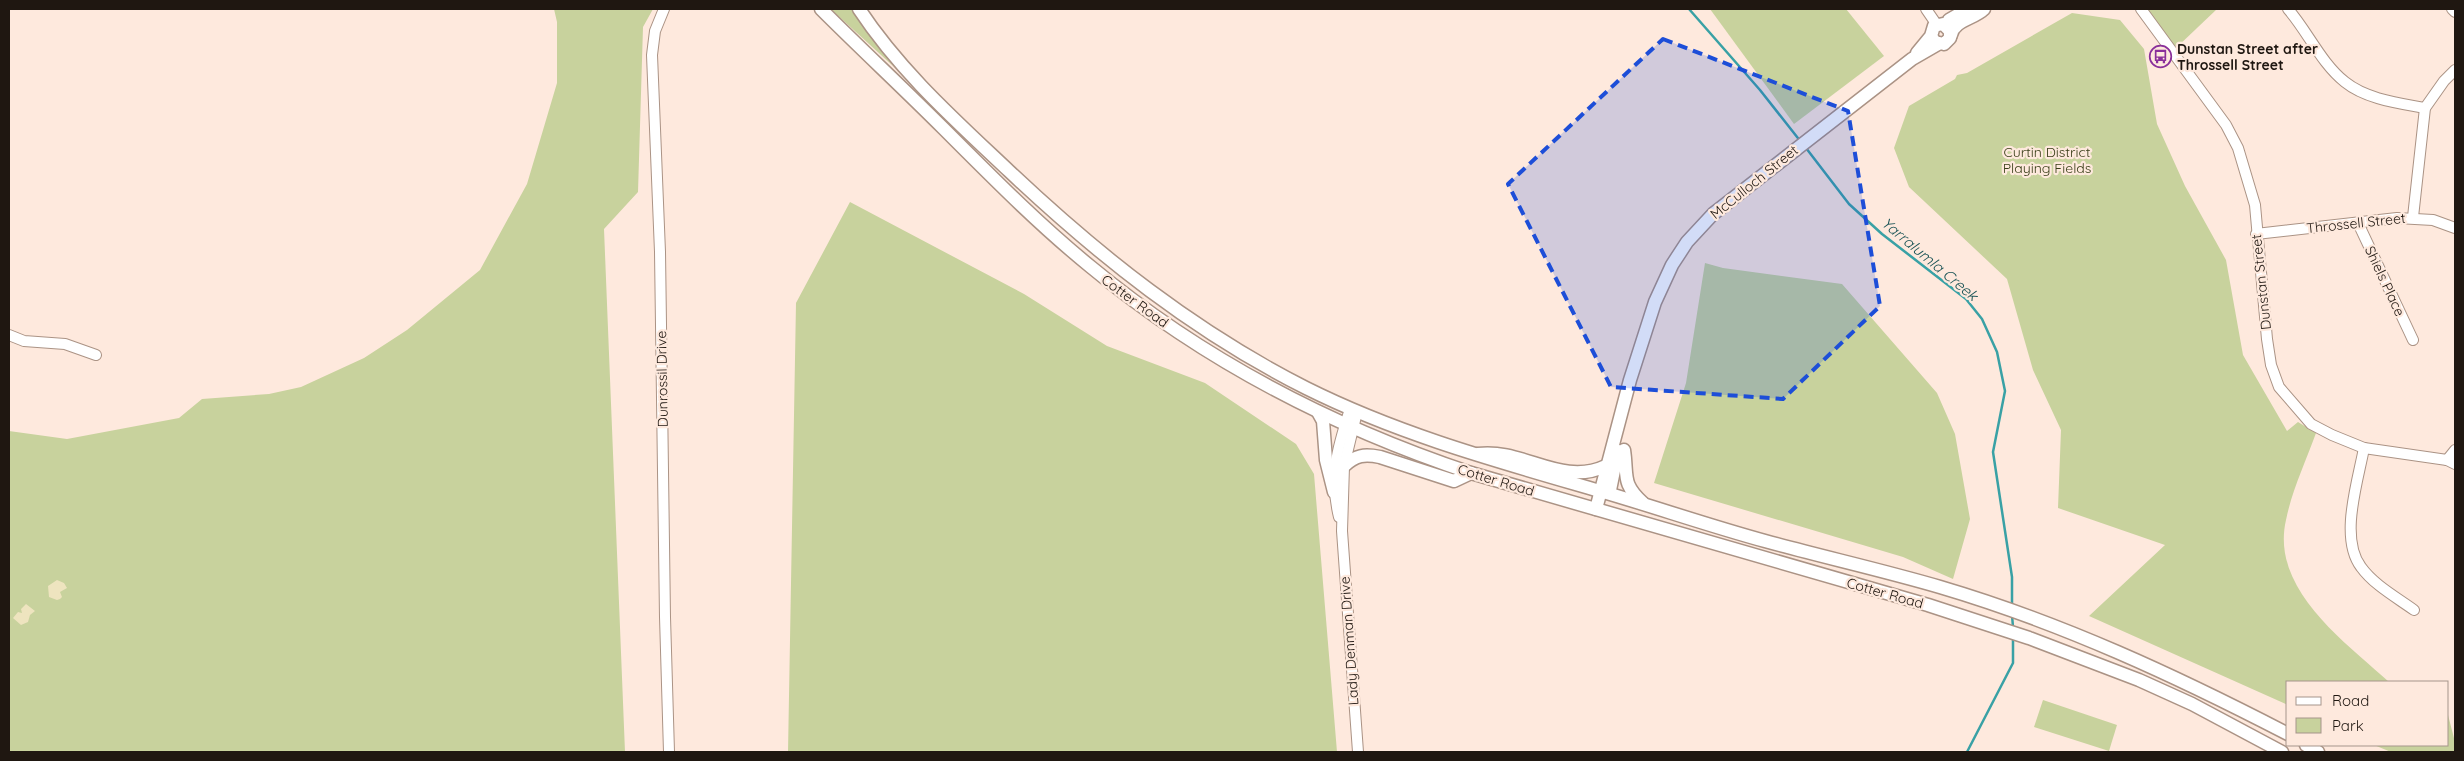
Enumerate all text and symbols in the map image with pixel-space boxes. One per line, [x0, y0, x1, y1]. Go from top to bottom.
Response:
place label: Dunstan Street after Throssell Street [2177, 40, 2318, 74]
bus stop icon: Dunstan Street after Throssell Street [2149, 45, 2173, 69]
street label: McCulloch Street [1706, 141, 1802, 223]
park label: Curtin District Playing Fields [2003, 143, 2091, 177]
street label: Throssell Street [2306, 209, 2407, 237]
water label: Yarralumla Creek [1878, 213, 1984, 306]
street label: Dunstan Street [2247, 233, 2275, 331]
street label: Shiels Place [2361, 243, 2409, 319]
street label: Cotter Road [1098, 271, 1172, 331]
street label: Dunrossil Drive [652, 330, 672, 427]
street label: Cotter Road [1456, 460, 1536, 500]
street label: Cotter Road [1845, 573, 1925, 613]
street label: Lady Denman Drive [1336, 576, 1362, 706]
legend [2286, 681, 2449, 746]
text: Road [2332, 691, 2369, 710]
text: Park [2332, 716, 2364, 735]

